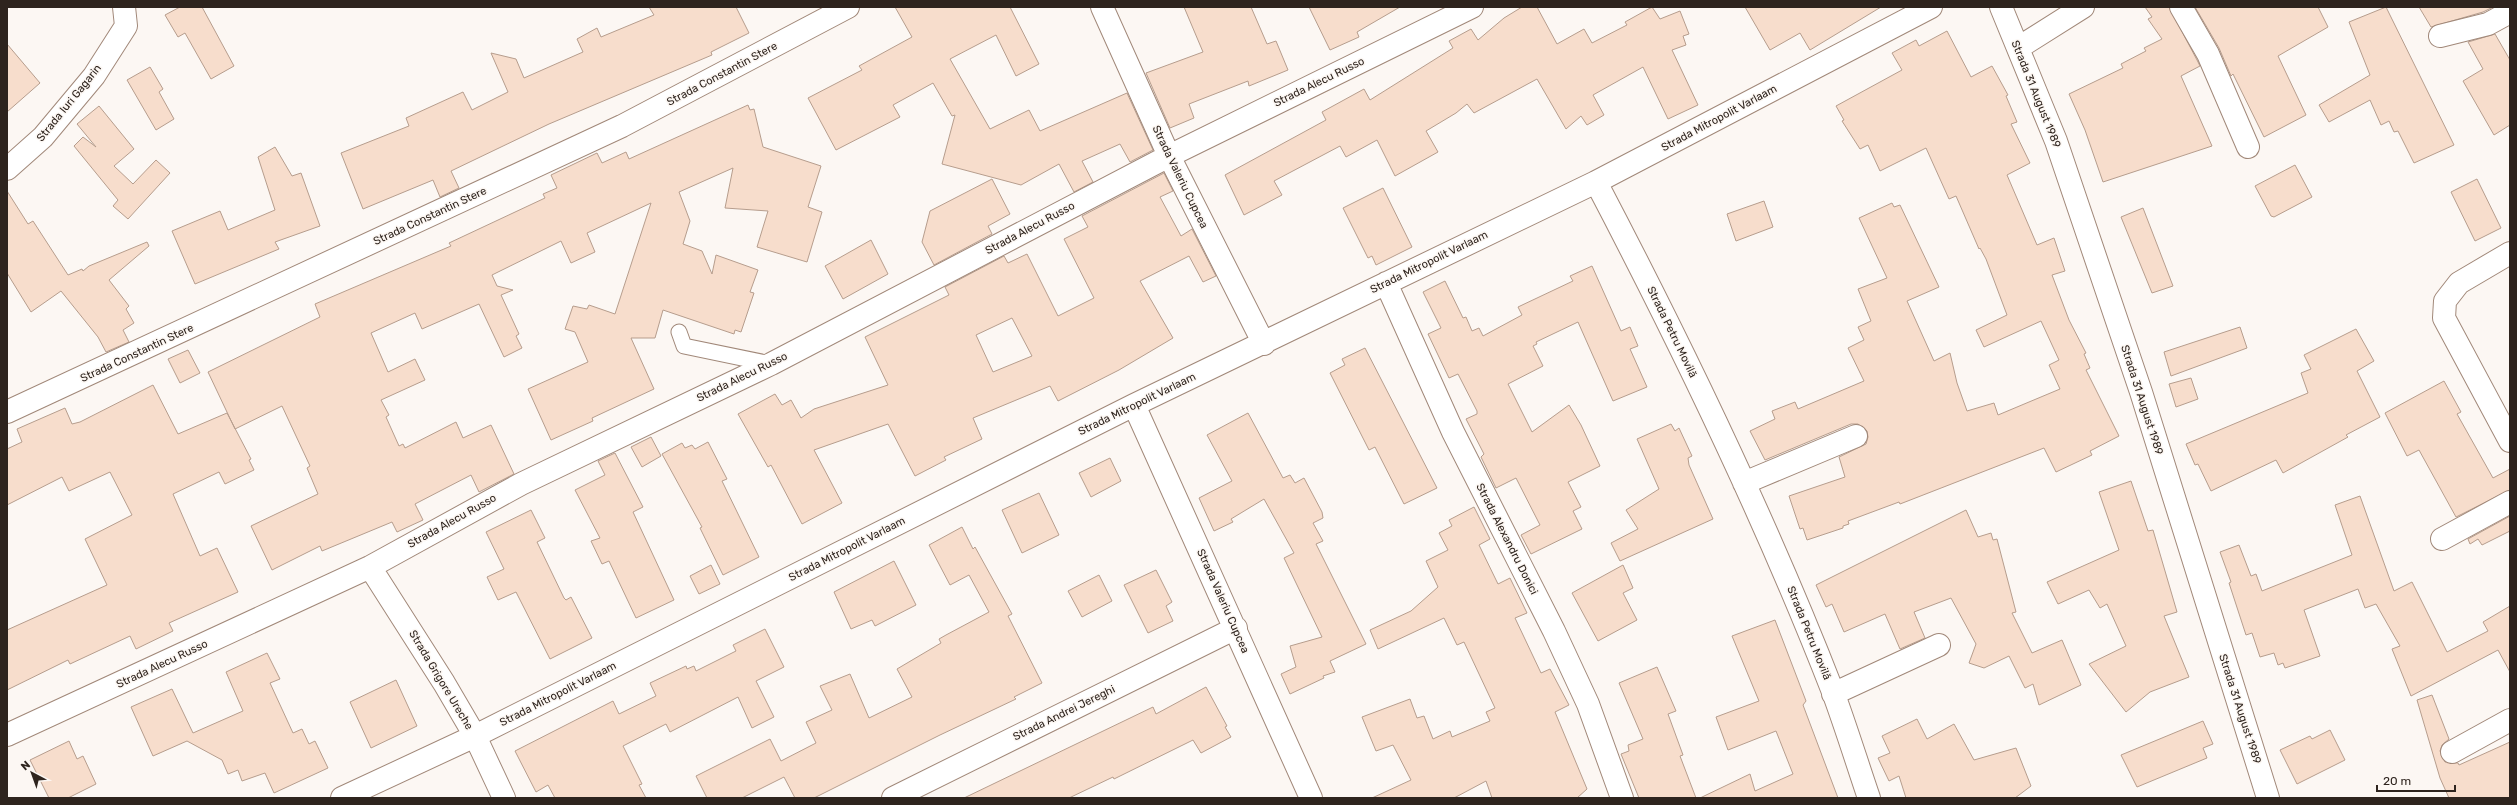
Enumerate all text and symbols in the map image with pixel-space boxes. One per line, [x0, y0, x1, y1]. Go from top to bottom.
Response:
street label: Strada 31 August 1989 [2009, 38, 2063, 150]
street label: Strada Constantin Stere [664, 39, 780, 109]
street label: Strada Alecu Russo [1272, 54, 1366, 110]
street label: Strada Iuri Gagarin [34, 62, 104, 144]
street label: Strada Mitropolit Varlaam [1659, 82, 1779, 154]
street label: Strada Valeriu Cupcea [1149, 123, 1211, 231]
street label: Strada Constantin Stere [371, 184, 489, 248]
street label: Strada Alecu Russo [983, 199, 1077, 257]
street label: Strada Mitropolit Varlaam [1368, 228, 1490, 296]
street label: Strada Petru Movilă [1644, 284, 1700, 380]
street label: Strada Constantin Stere [78, 321, 196, 385]
street label: Strada 31 August 1989 [2118, 343, 2166, 457]
street label: Strada Alecu Russo [695, 349, 789, 405]
street label: Strada Mitropolit Varlaam [1076, 370, 1198, 438]
street label: Strada Alexandru Donici [1473, 481, 1541, 597]
street label: Strada Alecu Russo [405, 491, 499, 551]
street label: Strada Mitropolit Varlaam [787, 514, 908, 584]
street label: Strada Valeriu Cupcea [1194, 547, 1252, 655]
street label: Strada Petru Movilă [1784, 584, 1834, 682]
street label: Strada Grigore Ureche [406, 628, 476, 732]
street label: Strada Alecu Russo [114, 637, 210, 691]
street label: Strada 31 August 1989 [2216, 652, 2264, 766]
street label: Strada Mitropolit Varlaam [498, 659, 619, 729]
street label: Strada Andrei Jereghi [1011, 683, 1117, 743]
north arrow [12, 753, 52, 793]
text: N [19, 758, 33, 773]
scale bar [2377, 767, 2455, 793]
text: 20 m [2383, 774, 2411, 788]

